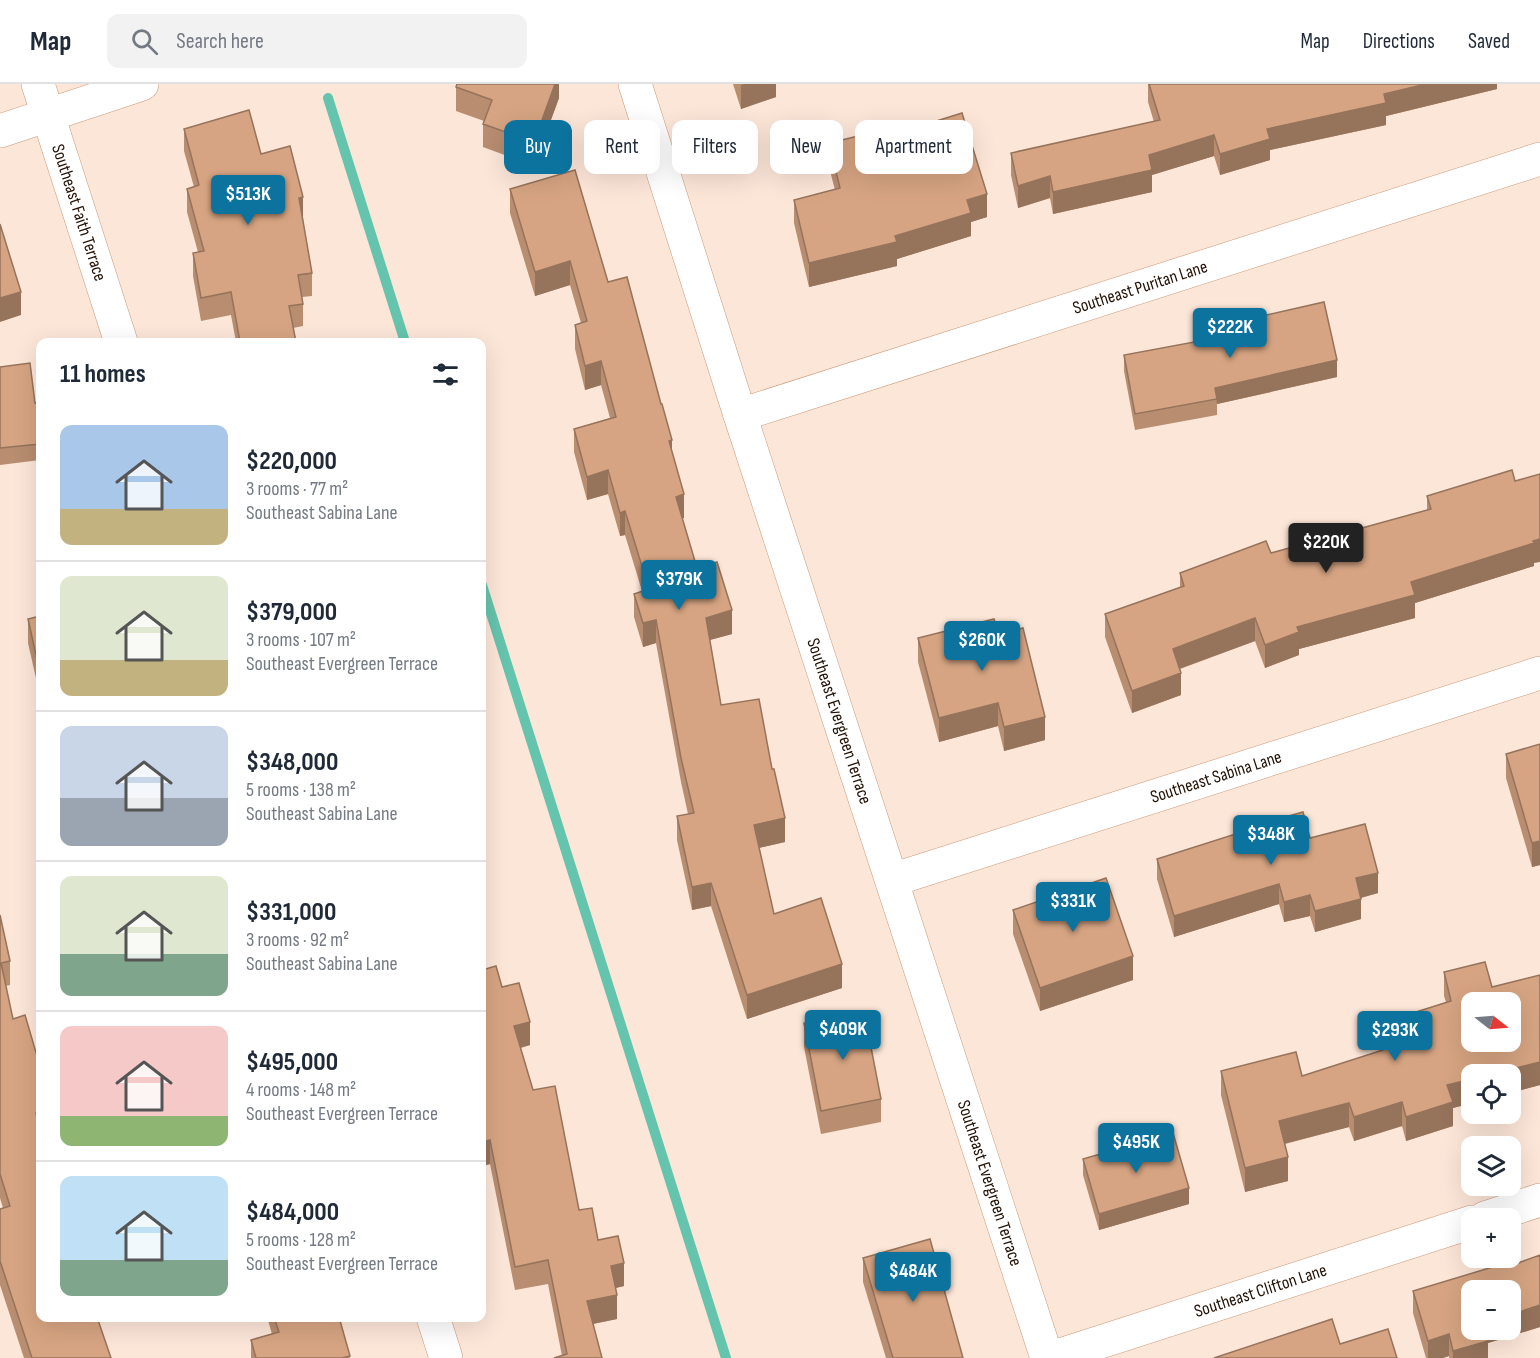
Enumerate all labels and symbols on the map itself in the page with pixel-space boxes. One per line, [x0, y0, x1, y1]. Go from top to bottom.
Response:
street label: Southeast Faith Terrace [47, 142, 111, 284]
pin: $513K [206, 175, 290, 226]
street label: Southeast Puritan Lane [1070, 256, 1210, 319]
pin: $222K [1188, 308, 1272, 359]
pin: $220K [1284, 523, 1368, 574]
pin: $379K [637, 560, 721, 611]
pin: $260K [940, 621, 1024, 672]
street label: Southeast Evergreen Terrace [802, 636, 876, 807]
street label: Southeast Sabina Lane [1148, 746, 1284, 808]
pin: $348K [1229, 815, 1313, 866]
pin: $331K [1031, 882, 1115, 933]
north arrow [1461, 992, 1521, 1052]
pin: $409K [801, 1010, 885, 1061]
pin: $293K [1353, 1011, 1437, 1062]
street label: Southeast Evergreen Terrace [953, 1098, 1026, 1269]
pin: $495K [1094, 1123, 1178, 1174]
pin: $484K [871, 1252, 955, 1303]
street label: Southeast Clifton Lane [1192, 1260, 1329, 1322]

